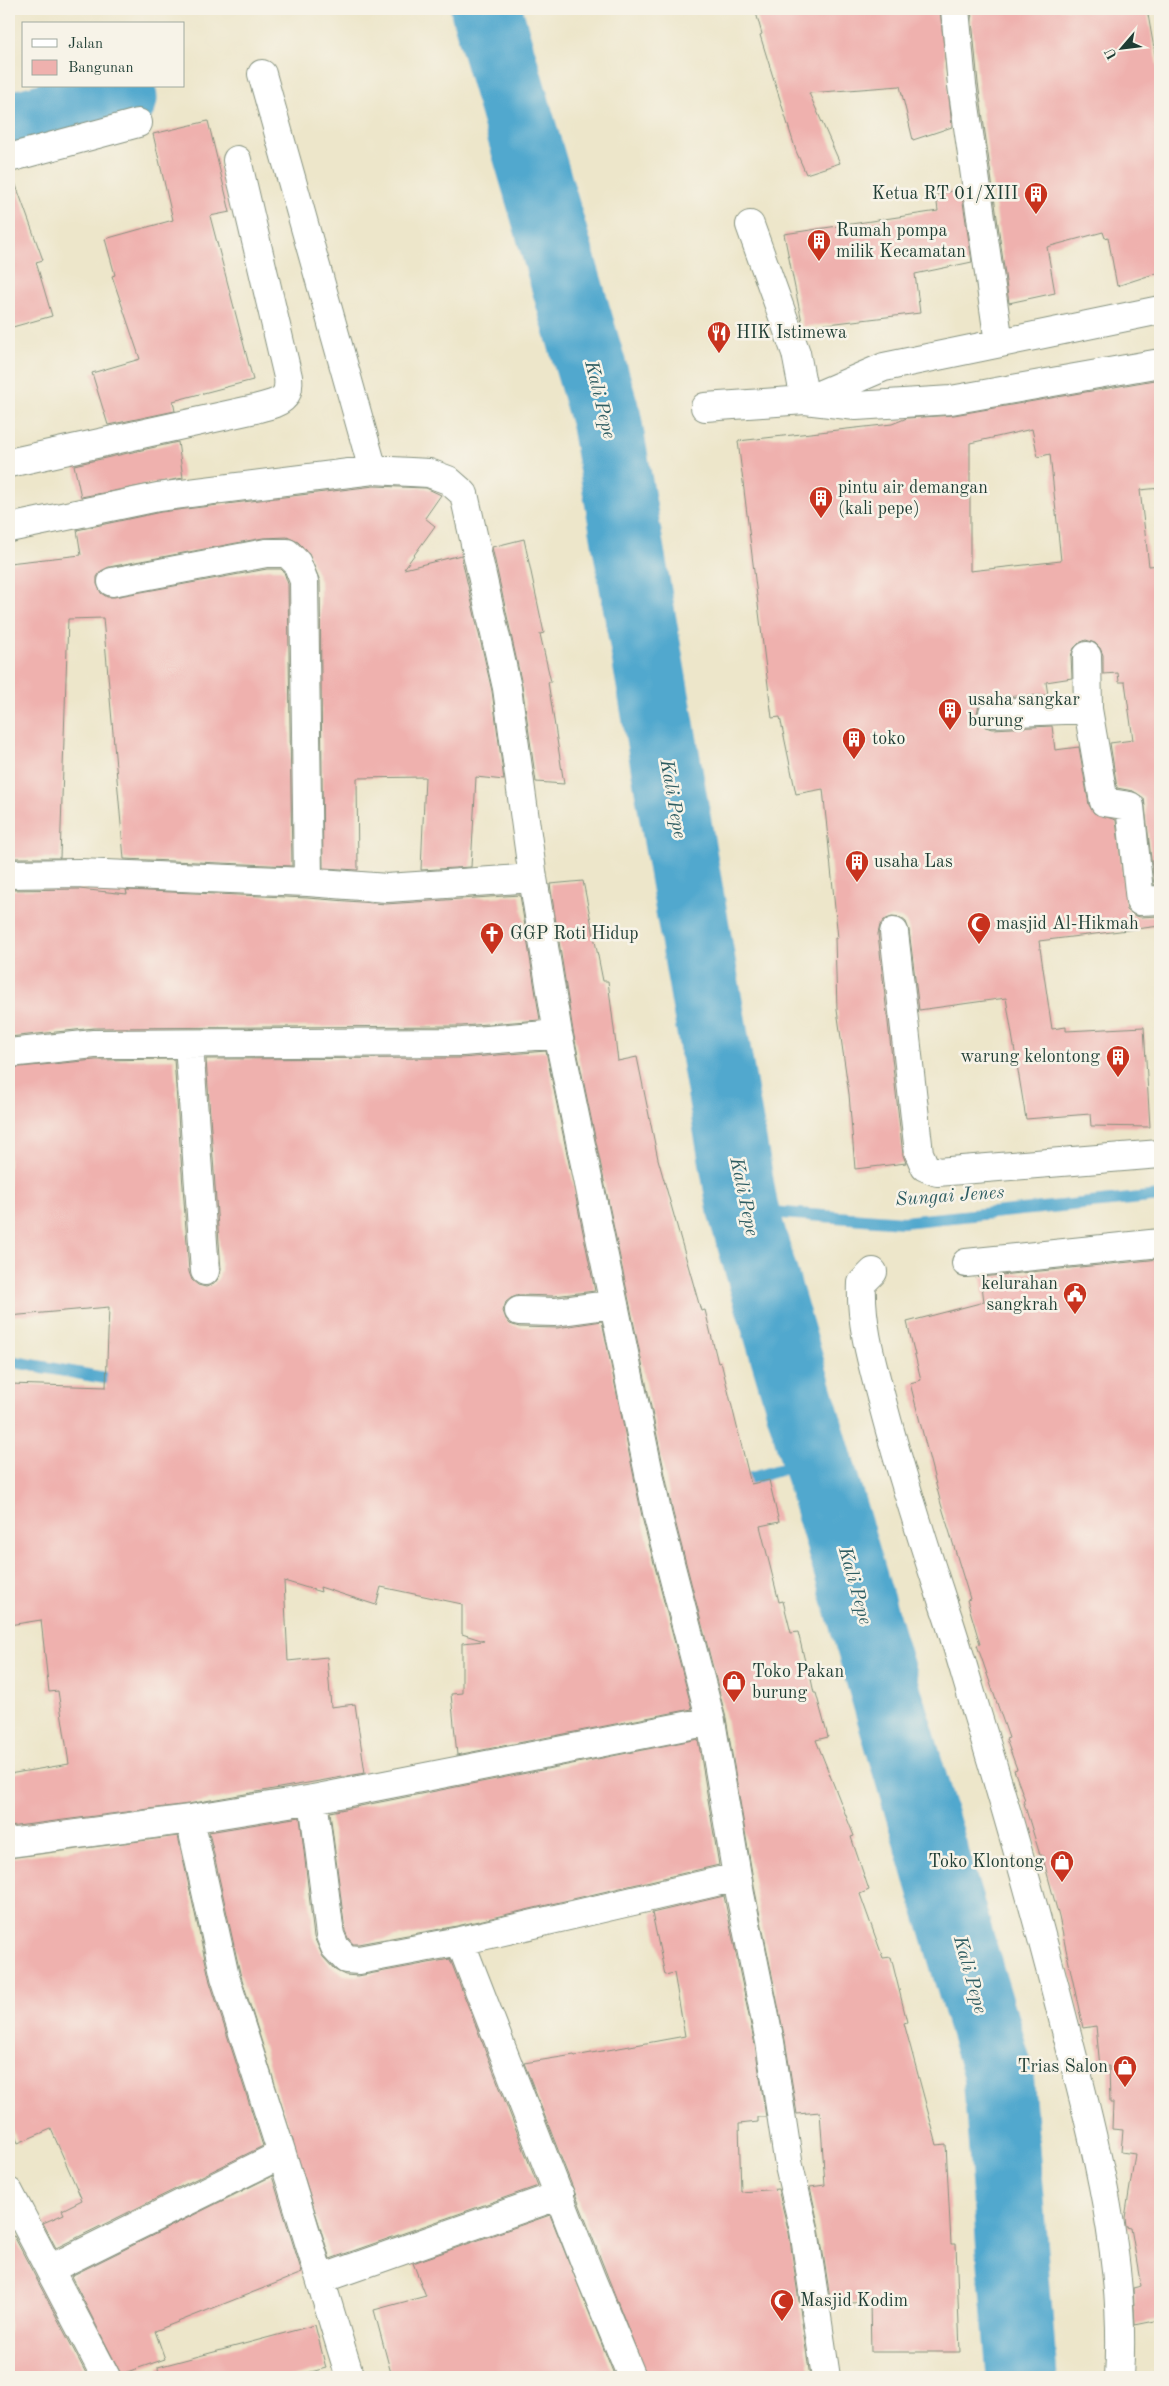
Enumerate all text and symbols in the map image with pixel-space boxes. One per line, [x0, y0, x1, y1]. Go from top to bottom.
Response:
legend [22, 22, 185, 88]
north arrow [1096, 22, 1146, 72]
text: Jalan [68, 37, 103, 52]
text: U [1103, 45, 1120, 62]
text: Bangunan [68, 61, 134, 76]
building icon: Ketua RT 01/XIII [1023, 181, 1049, 215]
place label: Ketua RT 01/XIII [872, 185, 1018, 203]
place label: Rumah pompa milik Kecamatan [836, 222, 966, 261]
building icon: Rumah pompa milik Kecamatan [806, 228, 832, 262]
restaurant icon: HIK Istimewa [706, 320, 732, 354]
place label: HIK Istimewa [736, 324, 847, 342]
water label: Kali Pepe [580, 358, 618, 441]
place label: pintu air demangan (kali pepe) [838, 479, 988, 518]
building icon: pintu air demangan (kali pepe) [808, 485, 834, 519]
place label: usaha sangkar burung [968, 691, 1080, 730]
building icon: usaha sangkar burung [937, 697, 963, 731]
building icon: toko [841, 726, 867, 760]
place label: toko [872, 730, 906, 748]
water label: Kali Pepe [656, 757, 688, 840]
building icon: usaha Las [844, 849, 870, 883]
place label: usaha Las [874, 853, 953, 871]
mosque icon: masjid Al-Hikmah [966, 911, 992, 945]
place label: masjid Al-Hikmah [996, 915, 1139, 933]
church icon: GGP Roti Hidup [479, 921, 505, 955]
place label: GGP Roti Hidup [510, 925, 639, 943]
building icon: warung kelontong [1105, 1044, 1131, 1078]
place label: warung kelontong [960, 1048, 1100, 1066]
water label: Kali Pepe [725, 1155, 761, 1238]
water label: Sungai Jenes [895, 1184, 1005, 1210]
place label: kelurahan sangkrah [981, 1275, 1058, 1314]
public building icon: kelurahan sangkrah [1062, 1281, 1088, 1315]
water label: Kali Pepe [834, 1544, 874, 1627]
place label: Toko Pakan burung [752, 1663, 844, 1702]
shop icon: Toko Pakan burung [721, 1669, 747, 1703]
shop icon: Toko Klontong [1049, 1849, 1075, 1883]
place label: Toko Klontong [928, 1853, 1044, 1871]
water label: Kali Pepe [949, 1933, 989, 2016]
shop icon: Trias Salon [1112, 2054, 1138, 2088]
place label: Trias Salon [1018, 2058, 1108, 2076]
mosque icon: Masjid Kodim [769, 2288, 795, 2322]
place label: Masjid Kodim [800, 2292, 908, 2310]

